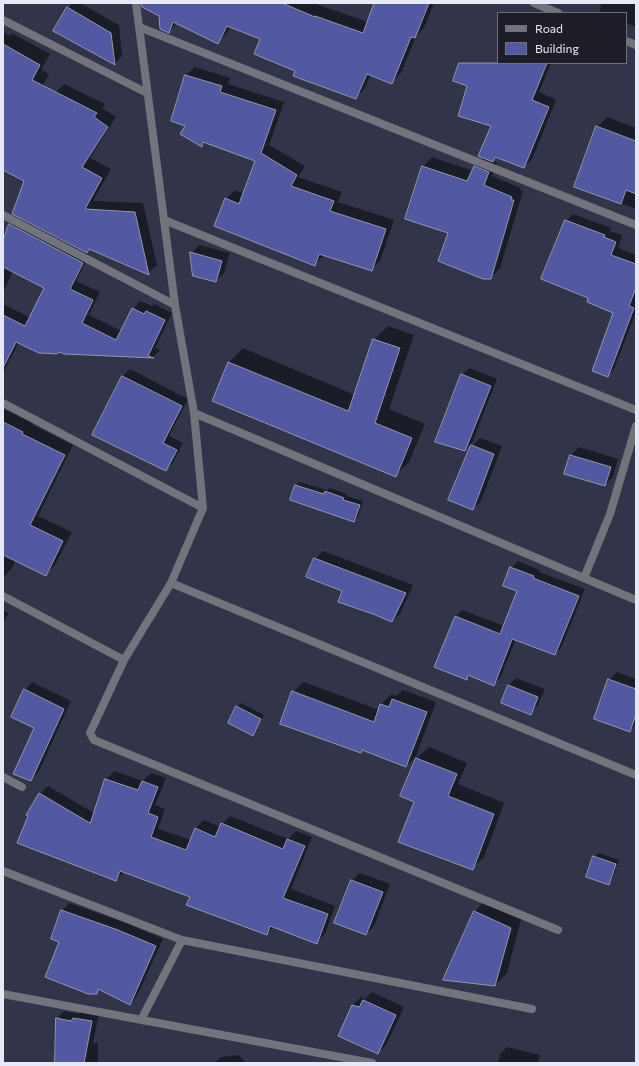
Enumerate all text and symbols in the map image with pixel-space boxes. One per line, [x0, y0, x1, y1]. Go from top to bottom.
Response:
legend [497, 12, 627, 64]
text: Road [535, 21, 563, 35]
text: Building [535, 41, 579, 55]

